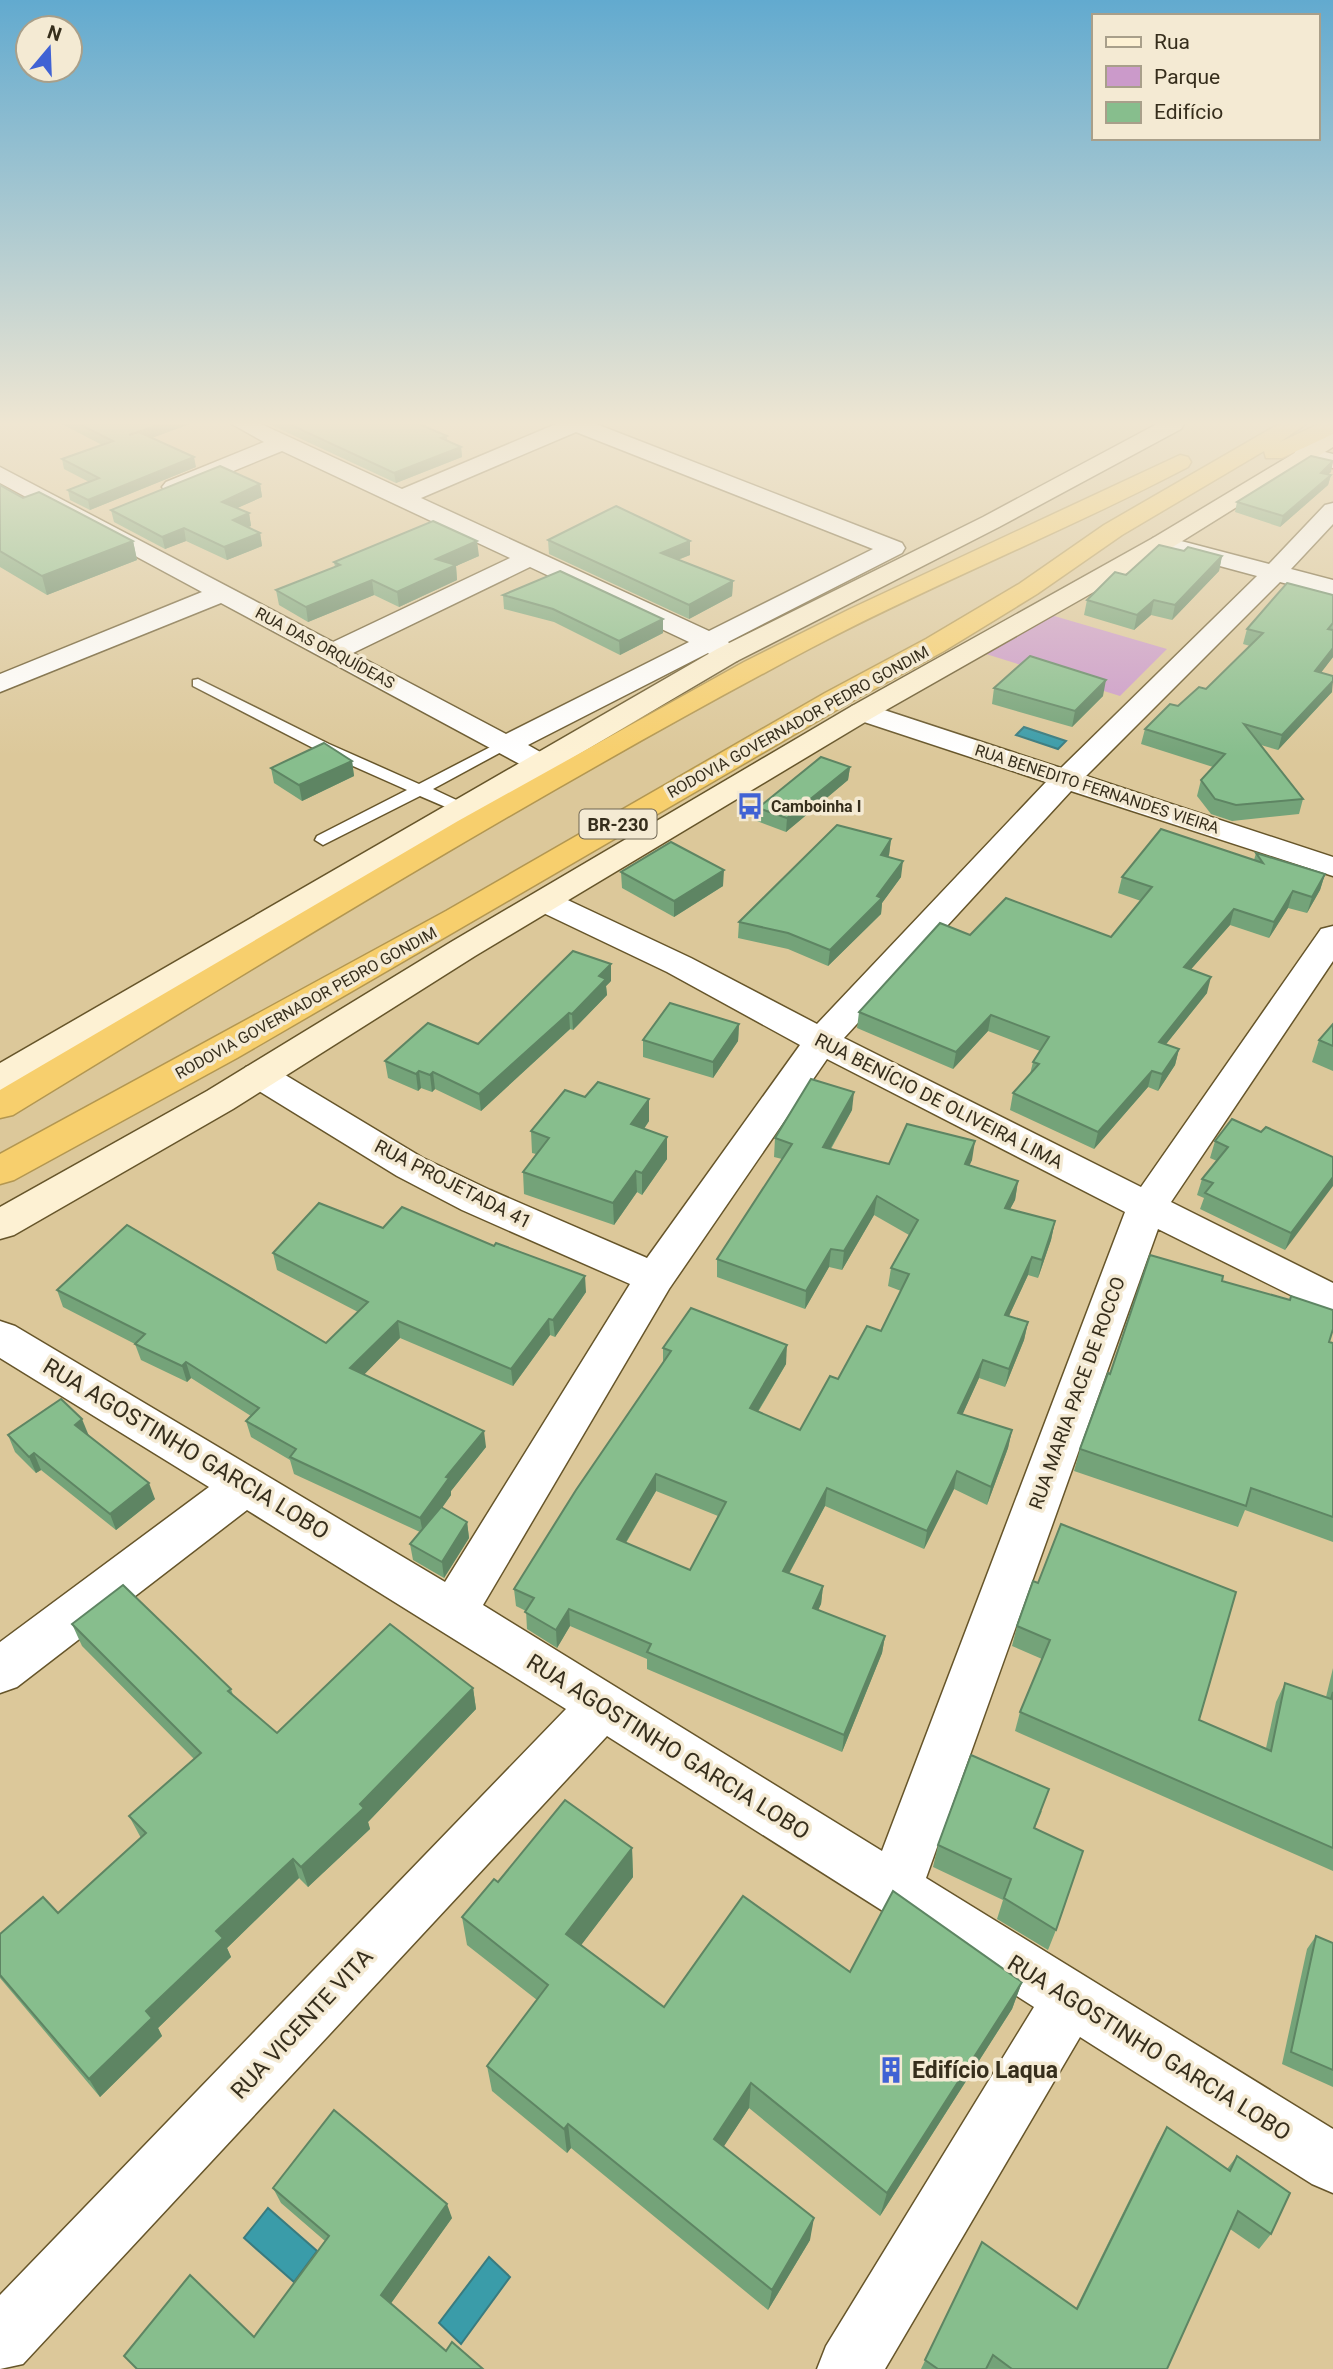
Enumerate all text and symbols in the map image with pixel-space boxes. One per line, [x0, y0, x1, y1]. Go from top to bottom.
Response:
north arrow [14, 14, 84, 84]
legend [1092, 14, 1319, 140]
text: N [44, 20, 64, 46]
text: Rua [1154, 30, 1190, 54]
text: Parque [1154, 65, 1220, 89]
text: Edifício [1154, 100, 1223, 124]
street label: RUA DAS ORQUÍDEAS [252, 603, 398, 693]
street label: RODOVIA GOVERNADOR PEDRO GONDIM [664, 642, 932, 802]
street label: RUA BENEDITO FERNANDES VIEIRA [973, 740, 1222, 838]
bus stop icon: Camboinha I [735, 791, 765, 821]
place label: Camboinha I [771, 797, 861, 816]
road number: BR-230 [580, 810, 656, 838]
street label: RODOVIA GOVERNADOR PEDRO GONDIM [172, 923, 440, 1083]
street label: RUA BENÍCIO DE OLIVEIRA LIMA [811, 1028, 1067, 1174]
street label: RUA PROJETADA 41 [371, 1135, 535, 1233]
street label: RUA MARIA PACE DE ROCCO [1024, 1274, 1130, 1512]
street label: RUA AGOSTINHO GARCIA LOBO [38, 1353, 334, 1545]
street label: RUA AGOSTINHO GARCIA LOBO [522, 1649, 814, 1845]
street label: RUA VICENTE VITA [225, 1943, 379, 2105]
street label: RUA AGOSTINHO GARCIA LOBO [1003, 1950, 1295, 2146]
building icon: Edifício Laqua [876, 2055, 906, 2085]
place label: Edifício Laqua [912, 2057, 1058, 2084]

